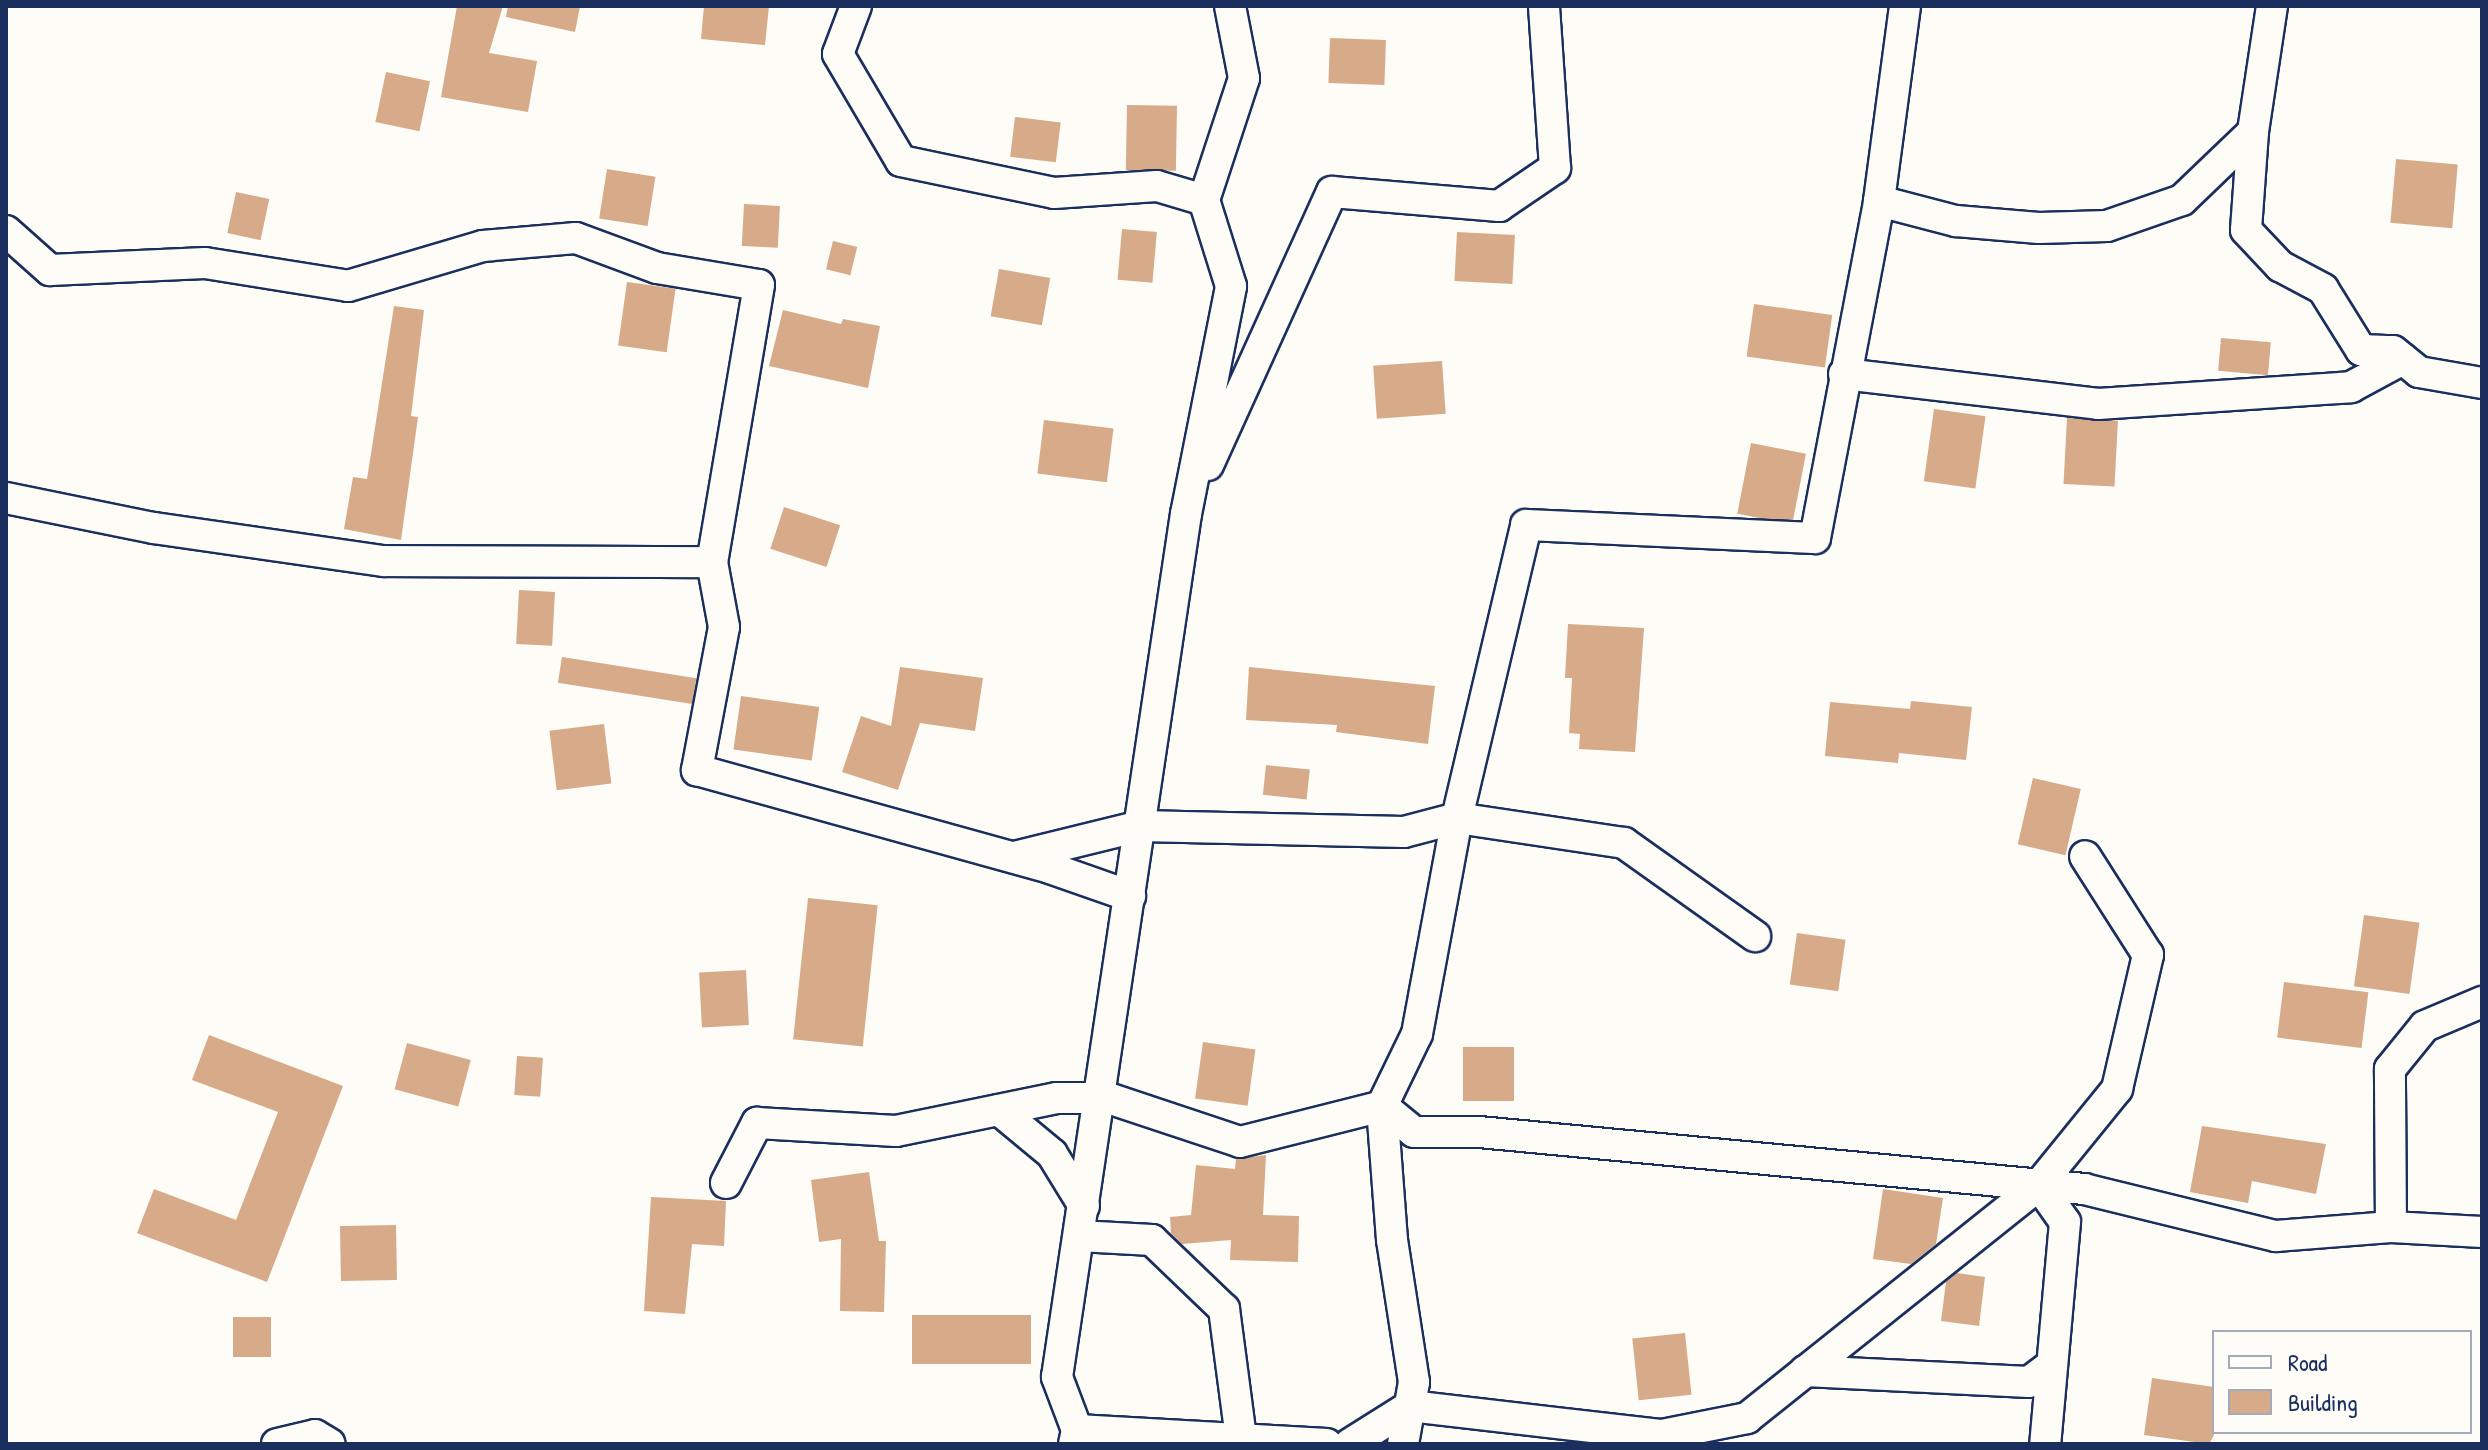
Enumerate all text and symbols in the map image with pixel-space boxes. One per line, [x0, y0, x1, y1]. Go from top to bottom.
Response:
legend [2212, 1330, 2472, 1434]
text: Road [2288, 1346, 2327, 1378]
text: Building [2288, 1386, 2358, 1418]

